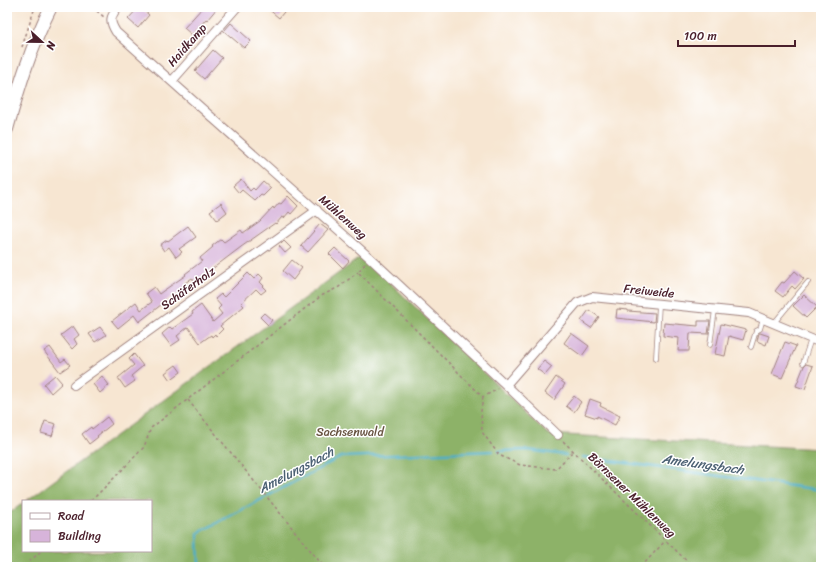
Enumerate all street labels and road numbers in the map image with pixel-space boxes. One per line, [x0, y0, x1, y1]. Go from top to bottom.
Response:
street label: Haidkamp [162, 18, 213, 72]
street label: Mühlenweg [314, 189, 372, 245]
street label: Schäferholz [156, 260, 220, 316]
street label: Freiweide [623, 277, 675, 305]
street label: Börnsener Mühlenweg [583, 447, 681, 543]

